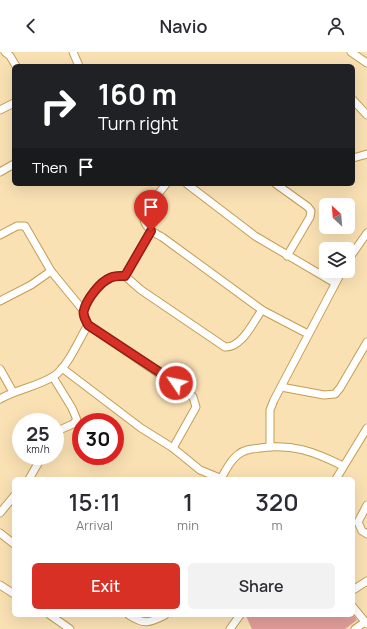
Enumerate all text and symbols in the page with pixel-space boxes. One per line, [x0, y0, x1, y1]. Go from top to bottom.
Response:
text: Navio [159, 14, 208, 38]
icon: back [20, 15, 42, 37]
icon: person [325, 15, 347, 37]
text: 160 m [98, 75, 177, 113]
icon: right [32, 80, 84, 132]
text: Turn right [98, 111, 179, 135]
icon: arrive [75, 156, 97, 178]
text: Then [32, 157, 67, 178]
pin [134, 190, 168, 231]
icon: arrive [140, 196, 162, 218]
north arrow [319, 198, 355, 234]
map controls [319, 198, 355, 278]
button: layers [319, 242, 355, 278]
position arrow [155, 362, 197, 404]
speed limit sign: 30 [72, 413, 124, 465]
text: 25 [26, 420, 50, 447]
text: km/h [26, 442, 50, 456]
text: 15:11 [68, 485, 121, 518]
text: 1 [183, 485, 193, 518]
text: 320 [255, 485, 299, 518]
text: Arrival [76, 516, 113, 534]
text: min [177, 516, 199, 534]
text: m [271, 516, 282, 534]
button: Exit [32, 563, 180, 609]
button: Share [188, 563, 335, 609]

